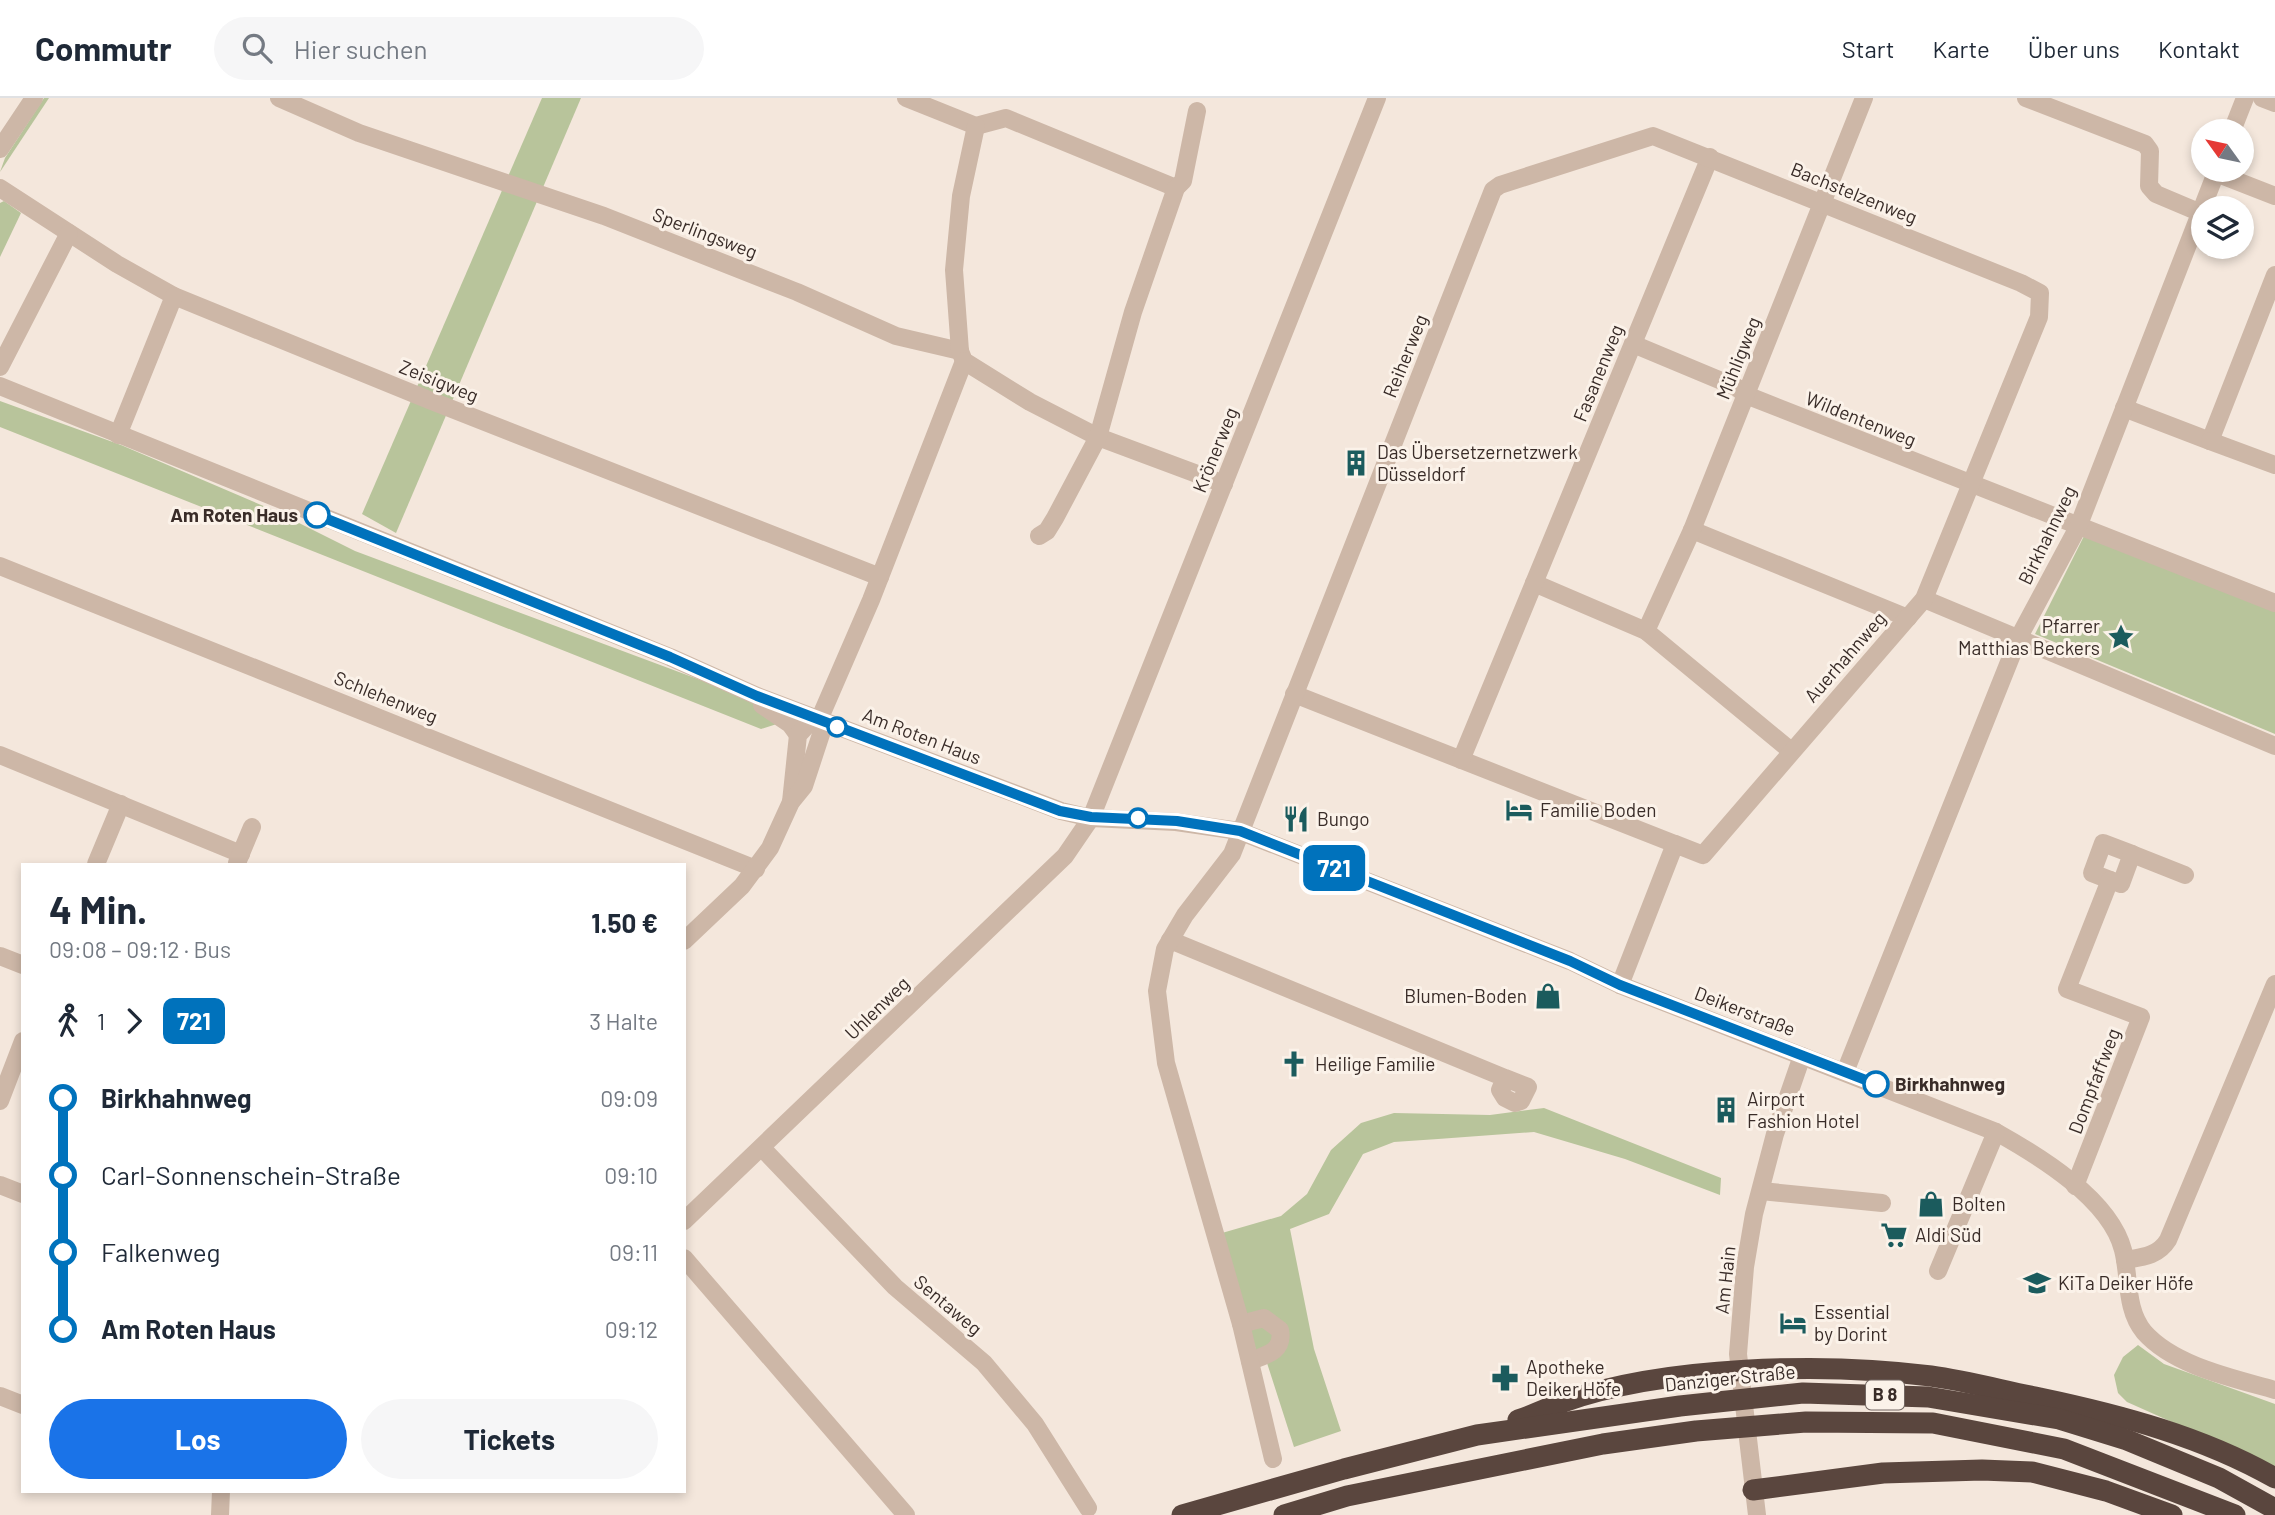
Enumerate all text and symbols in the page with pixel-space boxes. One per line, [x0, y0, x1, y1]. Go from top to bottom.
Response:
search box [214, 17, 704, 80]
text: Commutr [35, 28, 172, 68]
icon: search [238, 29, 276, 67]
text: Hier suchen [294, 33, 428, 64]
text: Start [1842, 34, 1895, 63]
text: Karte [1933, 34, 1990, 63]
text: Über uns [2028, 34, 2120, 63]
text: Kontakt [2158, 34, 2240, 63]
north arrow [2191, 119, 2254, 182]
map controls [2191, 119, 2254, 259]
street label: Bachstelzenweg [1788, 157, 1921, 228]
button: layers [2191, 196, 2254, 259]
street label: Sperlingsweg [650, 202, 761, 263]
street label: Reiherweg [1377, 311, 1432, 401]
street label: Mühligweg [1711, 313, 1765, 403]
street label: Fasanenweg [1568, 321, 1627, 425]
street label: Zeisigweg [396, 354, 482, 407]
street label: Wildentenweg [1803, 386, 1920, 451]
street label: Krönerweg [1187, 404, 1242, 496]
place label: Das Übersetzernetzwerk Düsseldorf [1377, 440, 1578, 485]
building icon: Das Übersetzernetzwerk Düsseldorf [1341, 448, 1371, 478]
street label: Birkhahnweg [2013, 482, 2080, 588]
marker: Am Roten Haus [304, 502, 330, 528]
place label: Am Roten Haus [170, 503, 298, 526]
street label: Auerhahnweg [1799, 607, 1890, 707]
place label: Pfarrer Matthias Beckers [1958, 614, 2100, 659]
place icon: Pfarrer Matthias Beckers [2106, 622, 2136, 652]
street label: Schlehenweg [331, 665, 441, 728]
street label: Am Roten Haus [860, 702, 985, 769]
unlabelled marker [827, 717, 847, 737]
hotel icon: Familie Boden [1504, 795, 1534, 825]
place label: Familie Boden [1540, 798, 1657, 821]
restaurant icon: Bungo [1281, 804, 1311, 834]
place label: Bungo [1317, 807, 1370, 830]
unlabelled marker [1128, 808, 1148, 828]
line badge: 721 [1294, 845, 1374, 891]
text: 721 [1317, 853, 1351, 882]
text: 4 Min. [49, 886, 147, 932]
text: 1.50 € [591, 907, 658, 938]
text: 09:08 – 09:12 · Bus [49, 935, 231, 963]
street label: Uhlenweg [840, 971, 914, 1044]
shop icon: Blumen-Boden [1533, 981, 1563, 1011]
street label: Deikerstraße [1691, 981, 1799, 1040]
place label: Blumen-Boden [1404, 984, 1527, 1007]
icon: walk [49, 1002, 87, 1040]
icon: forward [115, 1002, 153, 1040]
text: 721 [177, 1006, 211, 1035]
text: 1 [97, 1007, 105, 1035]
text: 3 Halte [589, 1007, 658, 1035]
street label: Dompfaffweg [2063, 1025, 2124, 1137]
church icon: Heilige Familie [1279, 1049, 1309, 1079]
place label: Heilige Familie [1315, 1052, 1436, 1075]
marker: Birkhahnweg [1863, 1071, 1889, 1097]
place label: Birkhahnweg [1895, 1072, 2005, 1095]
text: Birkhahnweg [101, 1082, 252, 1113]
text: 09:09 [600, 1084, 658, 1112]
place label: Airport Fashion Hotel [1747, 1087, 1859, 1132]
building icon: Airport Fashion Hotel [1711, 1095, 1741, 1125]
text: Carl-Sonnenschein-Straße [101, 1159, 401, 1190]
text: 09:10 [604, 1161, 658, 1189]
shop icon: Bolten [1916, 1189, 1946, 1219]
place label: Bolten [1952, 1192, 2006, 1215]
supermarket icon: Aldi Süd [1879, 1220, 1909, 1250]
place label: Aldi Süd [1915, 1223, 1982, 1246]
text: Falkenweg [101, 1236, 220, 1267]
text: 09:11 [609, 1238, 658, 1266]
street label: Am Hain [1709, 1245, 1740, 1315]
school or university icon: KiTa Deiker Höfe [2022, 1268, 2052, 1298]
street label: Sentaweg [910, 1270, 987, 1340]
place label: KiTa Deiker Höfe [2058, 1271, 2194, 1294]
place label: Essential by Dorint [1814, 1300, 1890, 1345]
hotel icon: Essential by Dorint [1778, 1308, 1808, 1338]
text: Am Roten Haus [101, 1313, 276, 1344]
text: 09:12 [605, 1315, 658, 1343]
place label: Apotheke Deiker Höfe [1526, 1355, 1621, 1400]
street label: Danziger Straße [1664, 1359, 1796, 1396]
pharmacy icon: Apotheke Deiker Höfe [1490, 1363, 1520, 1393]
road number: B 8 [1866, 1380, 1904, 1410]
button: Los [49, 1399, 347, 1479]
button: Tickets [361, 1399, 658, 1479]

